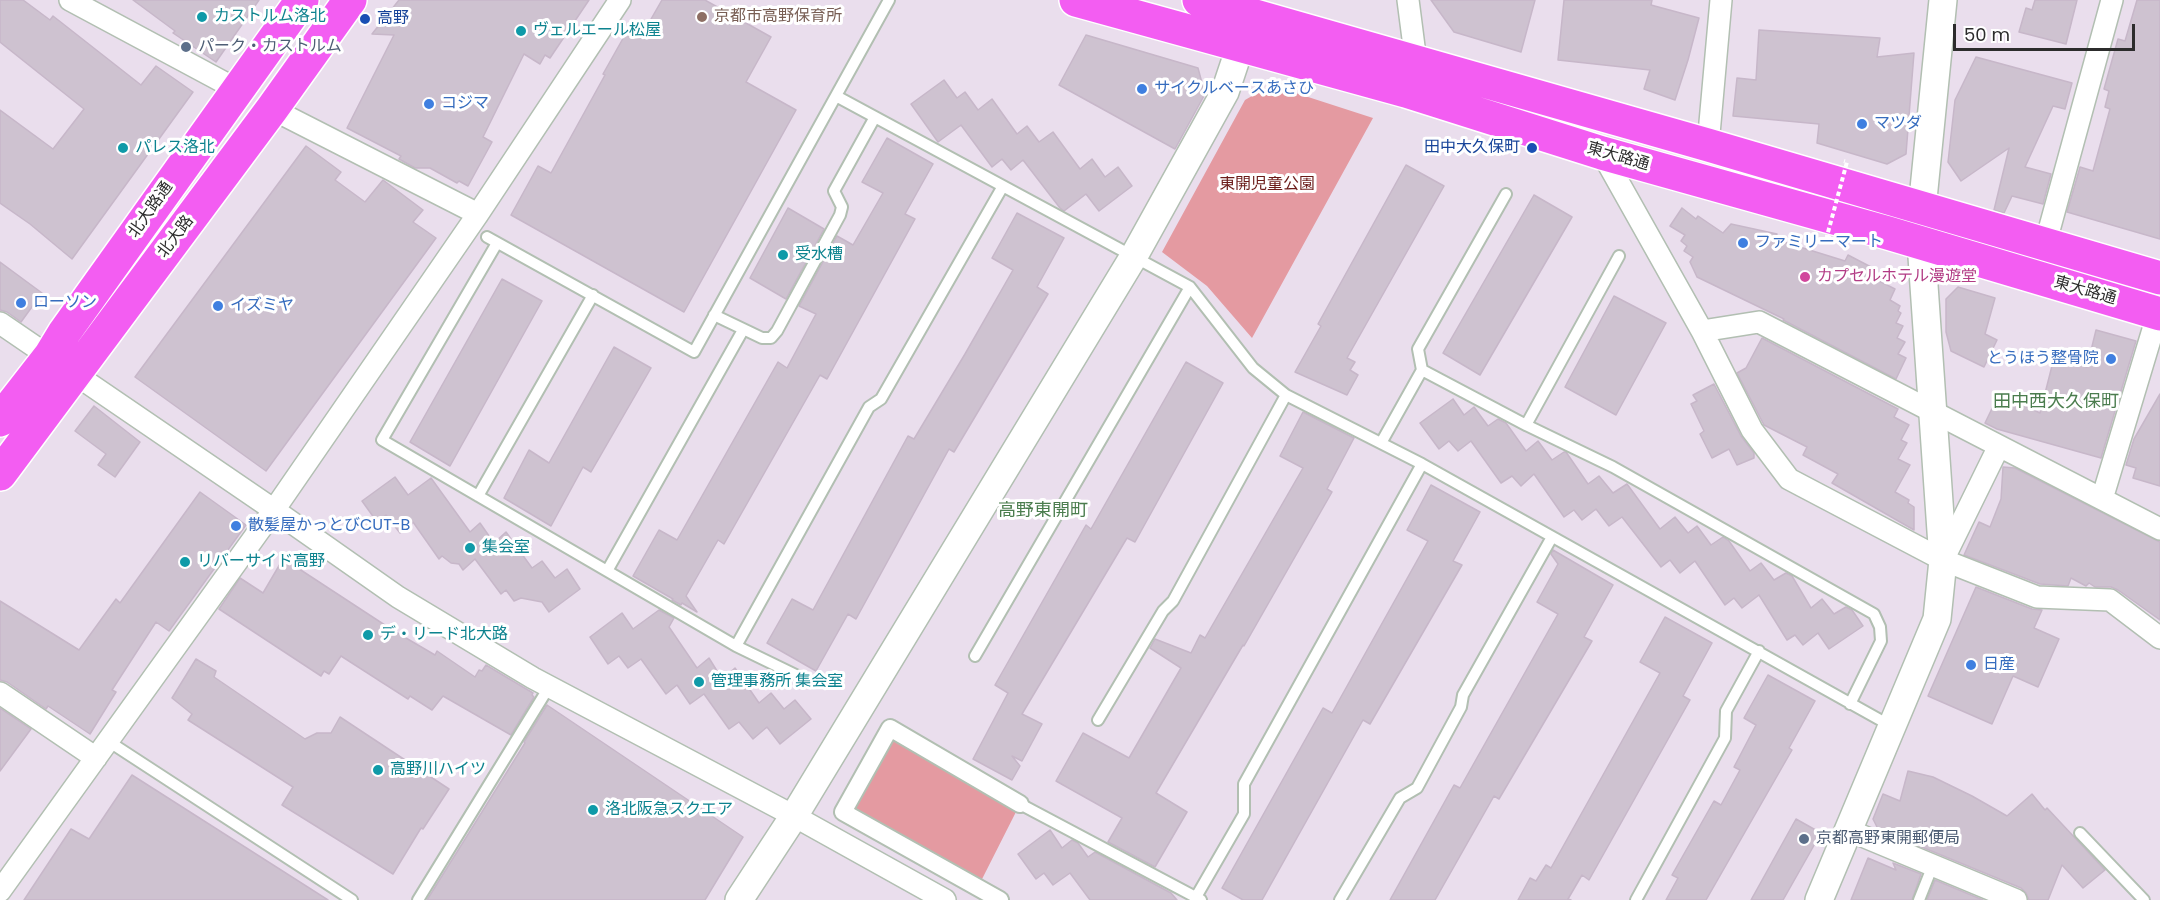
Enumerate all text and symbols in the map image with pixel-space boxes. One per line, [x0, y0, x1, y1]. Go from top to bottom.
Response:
place label: カストルム洛北 [214, 7, 326, 27]
place label: 京都市高野保育所 [714, 7, 842, 27]
place label: 高野 [377, 9, 409, 29]
marker: カストルム洛北 [195, 10, 209, 24]
marker: 京都市高野保育所 [695, 10, 709, 24]
marker: 高野 [358, 12, 372, 26]
scale bar [1956, 12, 2138, 50]
place label: ヴェルエール松屋 [533, 21, 661, 41]
text: 50 m [1964, 22, 2010, 47]
marker: ヴェルエール松屋 [514, 24, 528, 38]
place label: パーク・カストルム [198, 37, 342, 57]
marker: パーク・カストルム [179, 40, 193, 54]
place label: サイクルベースあさひ [1154, 79, 1314, 99]
marker: サイクルベースあさひ [1135, 82, 1149, 96]
place label: コジマ [441, 94, 489, 114]
marker: コジマ [422, 97, 436, 111]
place label: マツダ [1874, 114, 1922, 134]
marker: マツダ [1855, 117, 1869, 131]
place label: パレス洛北 [135, 138, 215, 158]
place label: 田中大久保町 [1424, 138, 1520, 158]
street label: 東大路通 [1585, 139, 1651, 175]
marker: パレス洛北 [116, 141, 130, 155]
marker: 田中大久保町 [1525, 141, 1539, 155]
park label: 東開児童公園 [1219, 175, 1315, 195]
street label: 北大路通 [125, 178, 177, 242]
street label: 北大路 [154, 212, 198, 262]
place label: ファミリーマート [1755, 233, 1883, 253]
marker: ファミリーマート [1736, 236, 1750, 250]
place label: 受水槽 [795, 245, 843, 265]
marker: 受水槽 [776, 248, 790, 262]
place label: カプセルホテル漫遊堂 [1817, 267, 1977, 287]
marker: カプセルホテル漫遊堂 [1798, 270, 1812, 284]
street label: 東大路通 [2052, 273, 2118, 309]
place label: ローソン [33, 293, 97, 313]
marker: ローソン [14, 296, 28, 310]
place label: イズミヤ [230, 296, 294, 316]
marker: イズミヤ [211, 299, 225, 313]
place label: とうほう整骨院 [1987, 349, 2099, 369]
marker: とうほう整骨院 [2104, 352, 2118, 366]
district label: 田中西大久保町 [1993, 391, 2119, 413]
district label: 高野東開町 [998, 500, 1088, 522]
place label: 散髪屋かっとびCUT-B [248, 516, 410, 536]
marker: 散髪屋かっとびCUT-B [229, 519, 243, 533]
place label: 集会室 [482, 538, 530, 558]
marker: 集会室 [463, 541, 477, 555]
place label: リバーサイド高野 [197, 552, 325, 572]
marker: リバーサイド高野 [178, 555, 192, 569]
place label: デ・リード北大路 [380, 625, 508, 645]
marker: デ・リード北大路 [361, 628, 375, 642]
place label: 日産 [1983, 655, 2015, 675]
marker: 日産 [1964, 658, 1978, 672]
place label: 管理事務所 集会室 [711, 672, 843, 692]
marker: 管理事務所 集会室 [692, 675, 706, 689]
place label: 高野川ハイツ [390, 760, 486, 780]
marker: 高野川ハイツ [371, 763, 385, 777]
place label: 洛北阪急スクエア [605, 800, 733, 820]
marker: 洛北阪急スクエア [586, 803, 600, 817]
place label: 京都高野東開郵便局 [1816, 829, 1960, 849]
marker: 京都高野東開郵便局 [1797, 832, 1811, 846]

